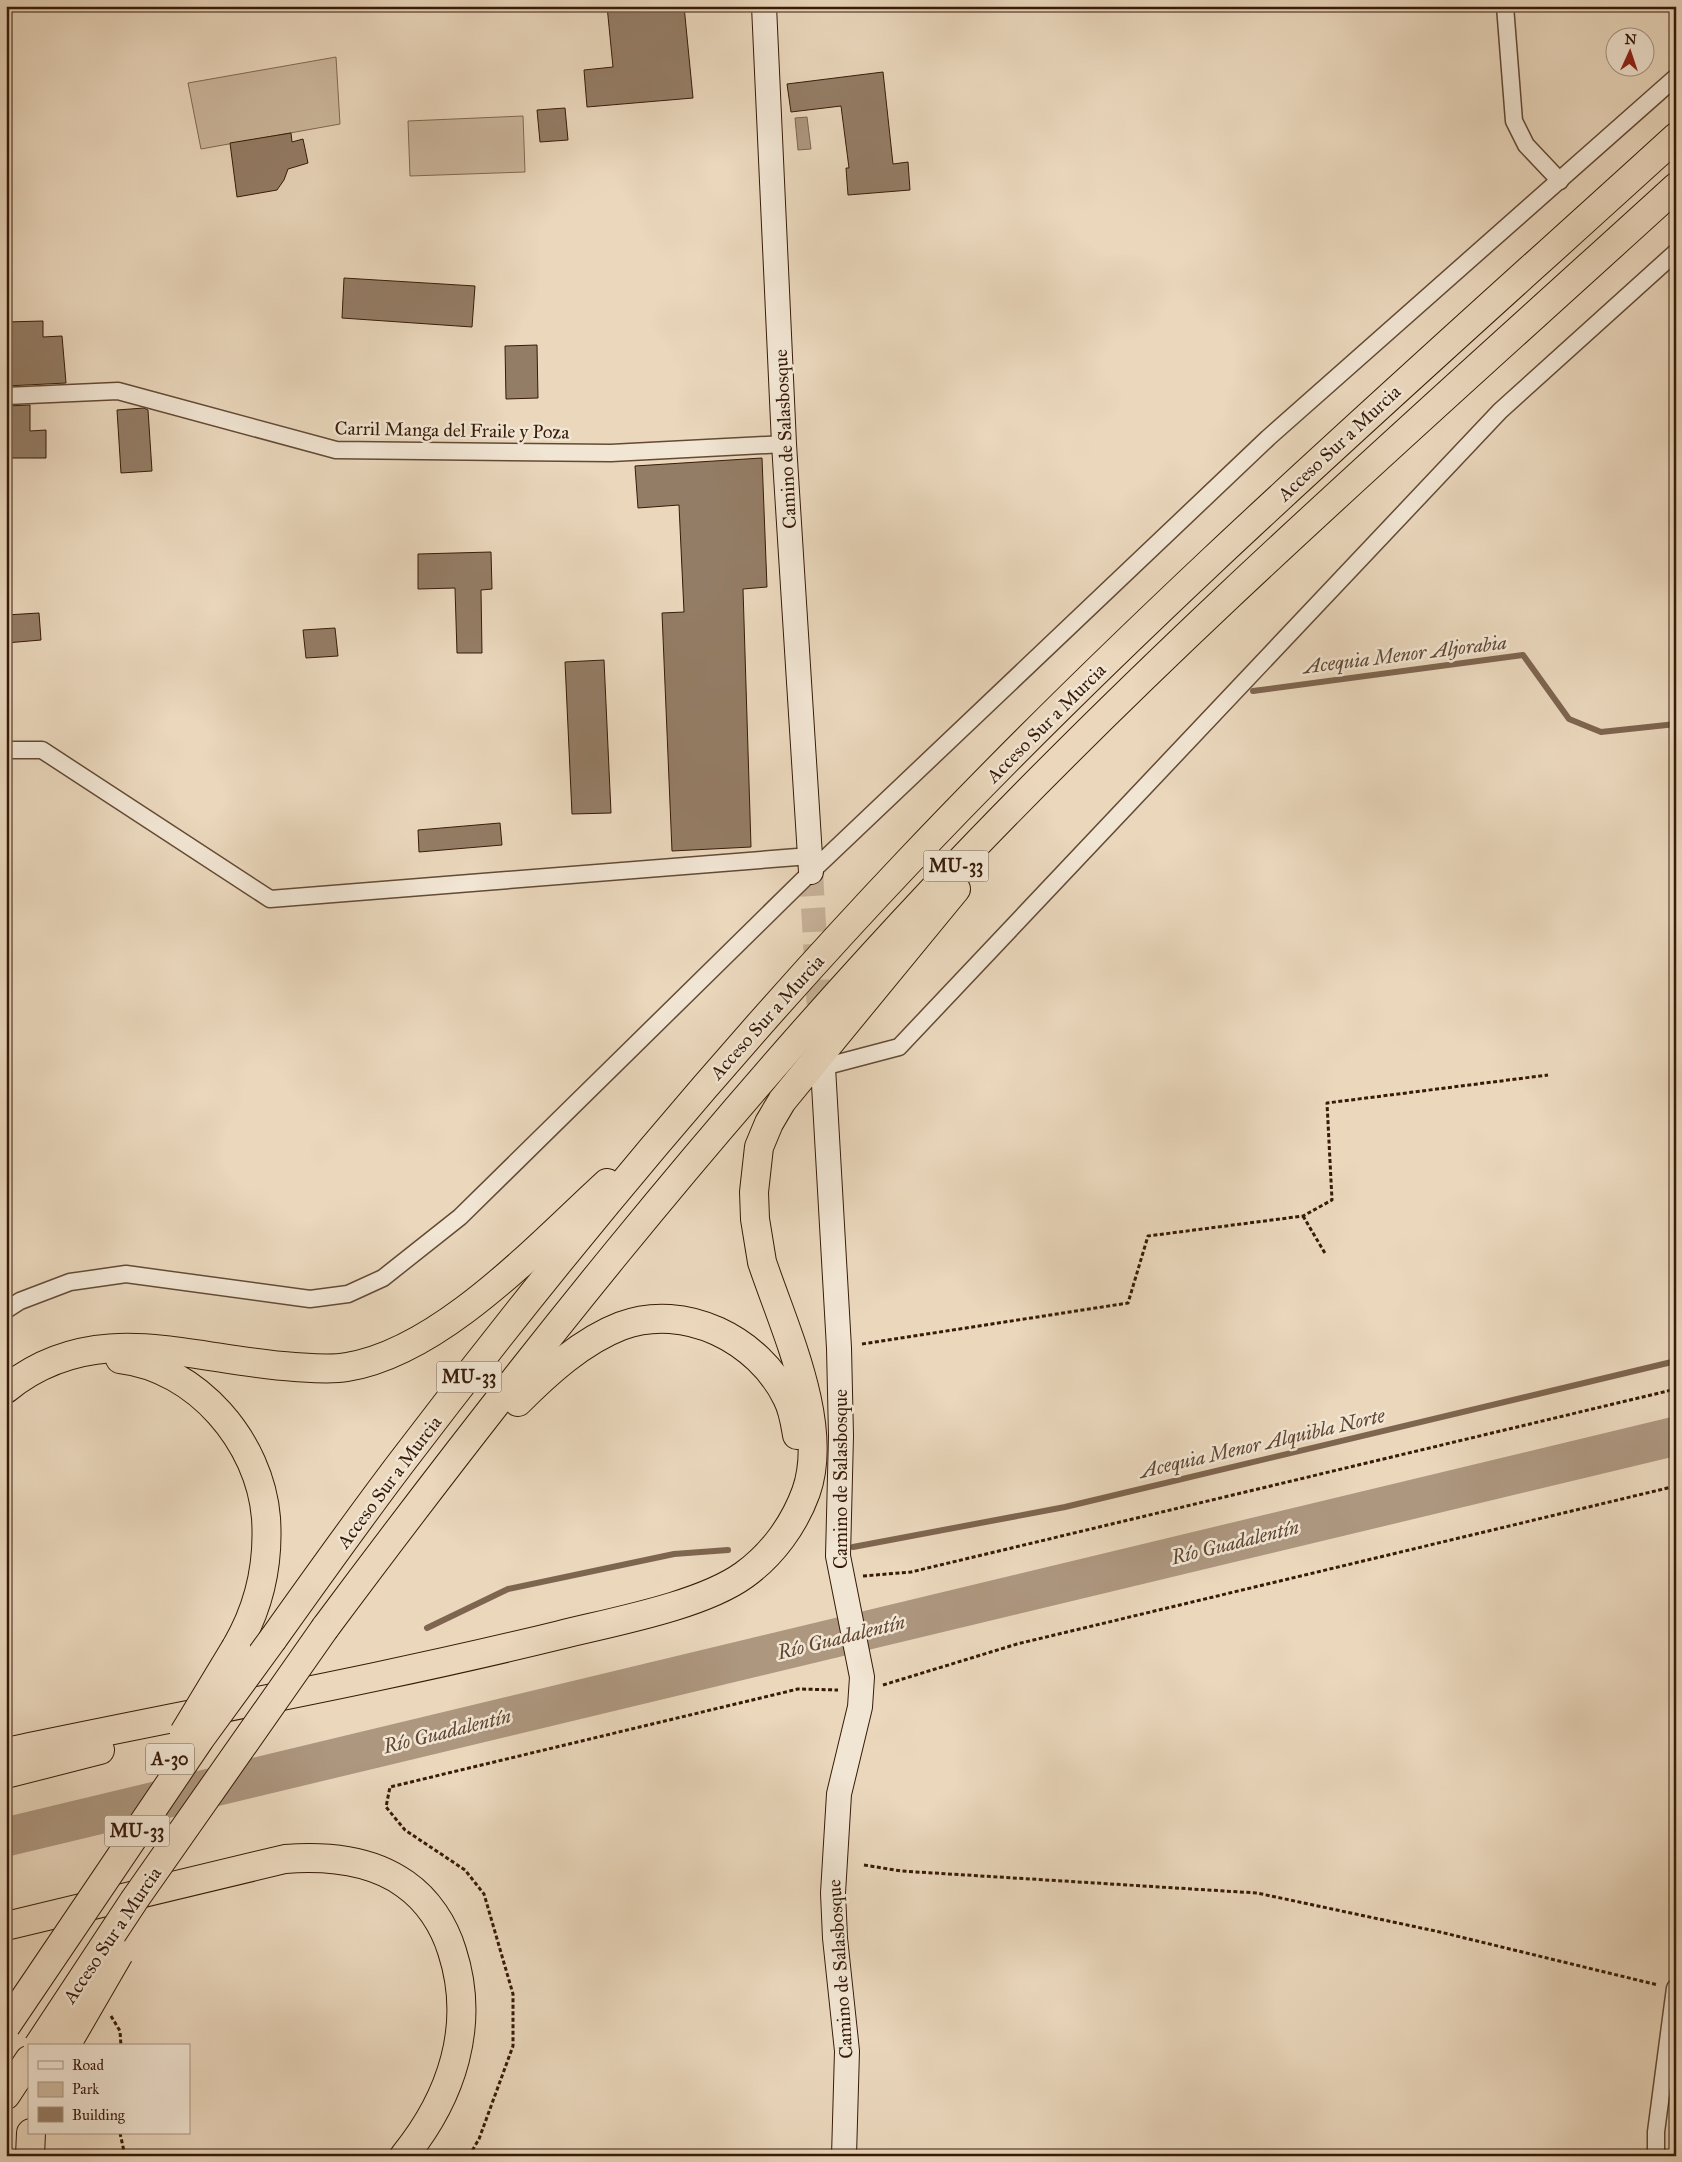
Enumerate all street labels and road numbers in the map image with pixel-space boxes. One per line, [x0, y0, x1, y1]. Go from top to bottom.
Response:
street label: Camino de Salasbosque [769, 348, 802, 529]
street label: Acceso Sur a Murcia [1272, 380, 1406, 507]
street label: Carril Manga del Fraile y Poza [334, 416, 570, 445]
street label: Acceso Sur a Murcia [981, 658, 1111, 788]
road number: MU-33 [924, 850, 988, 881]
street label: Acceso Sur a Murcia [704, 949, 830, 1085]
road number: MU-33 [436, 1361, 502, 1392]
street label: Camino de Salasbosque [829, 1389, 853, 1569]
street label: Acceso Sur a Murcia [331, 1411, 447, 1553]
road number: A-30 [146, 1744, 194, 1775]
road number: MU-33 [104, 1815, 170, 1846]
street label: Acceso Sur a Murcia [57, 1862, 167, 2008]
street label: Camino de Salasbosque [822, 1878, 859, 2060]

